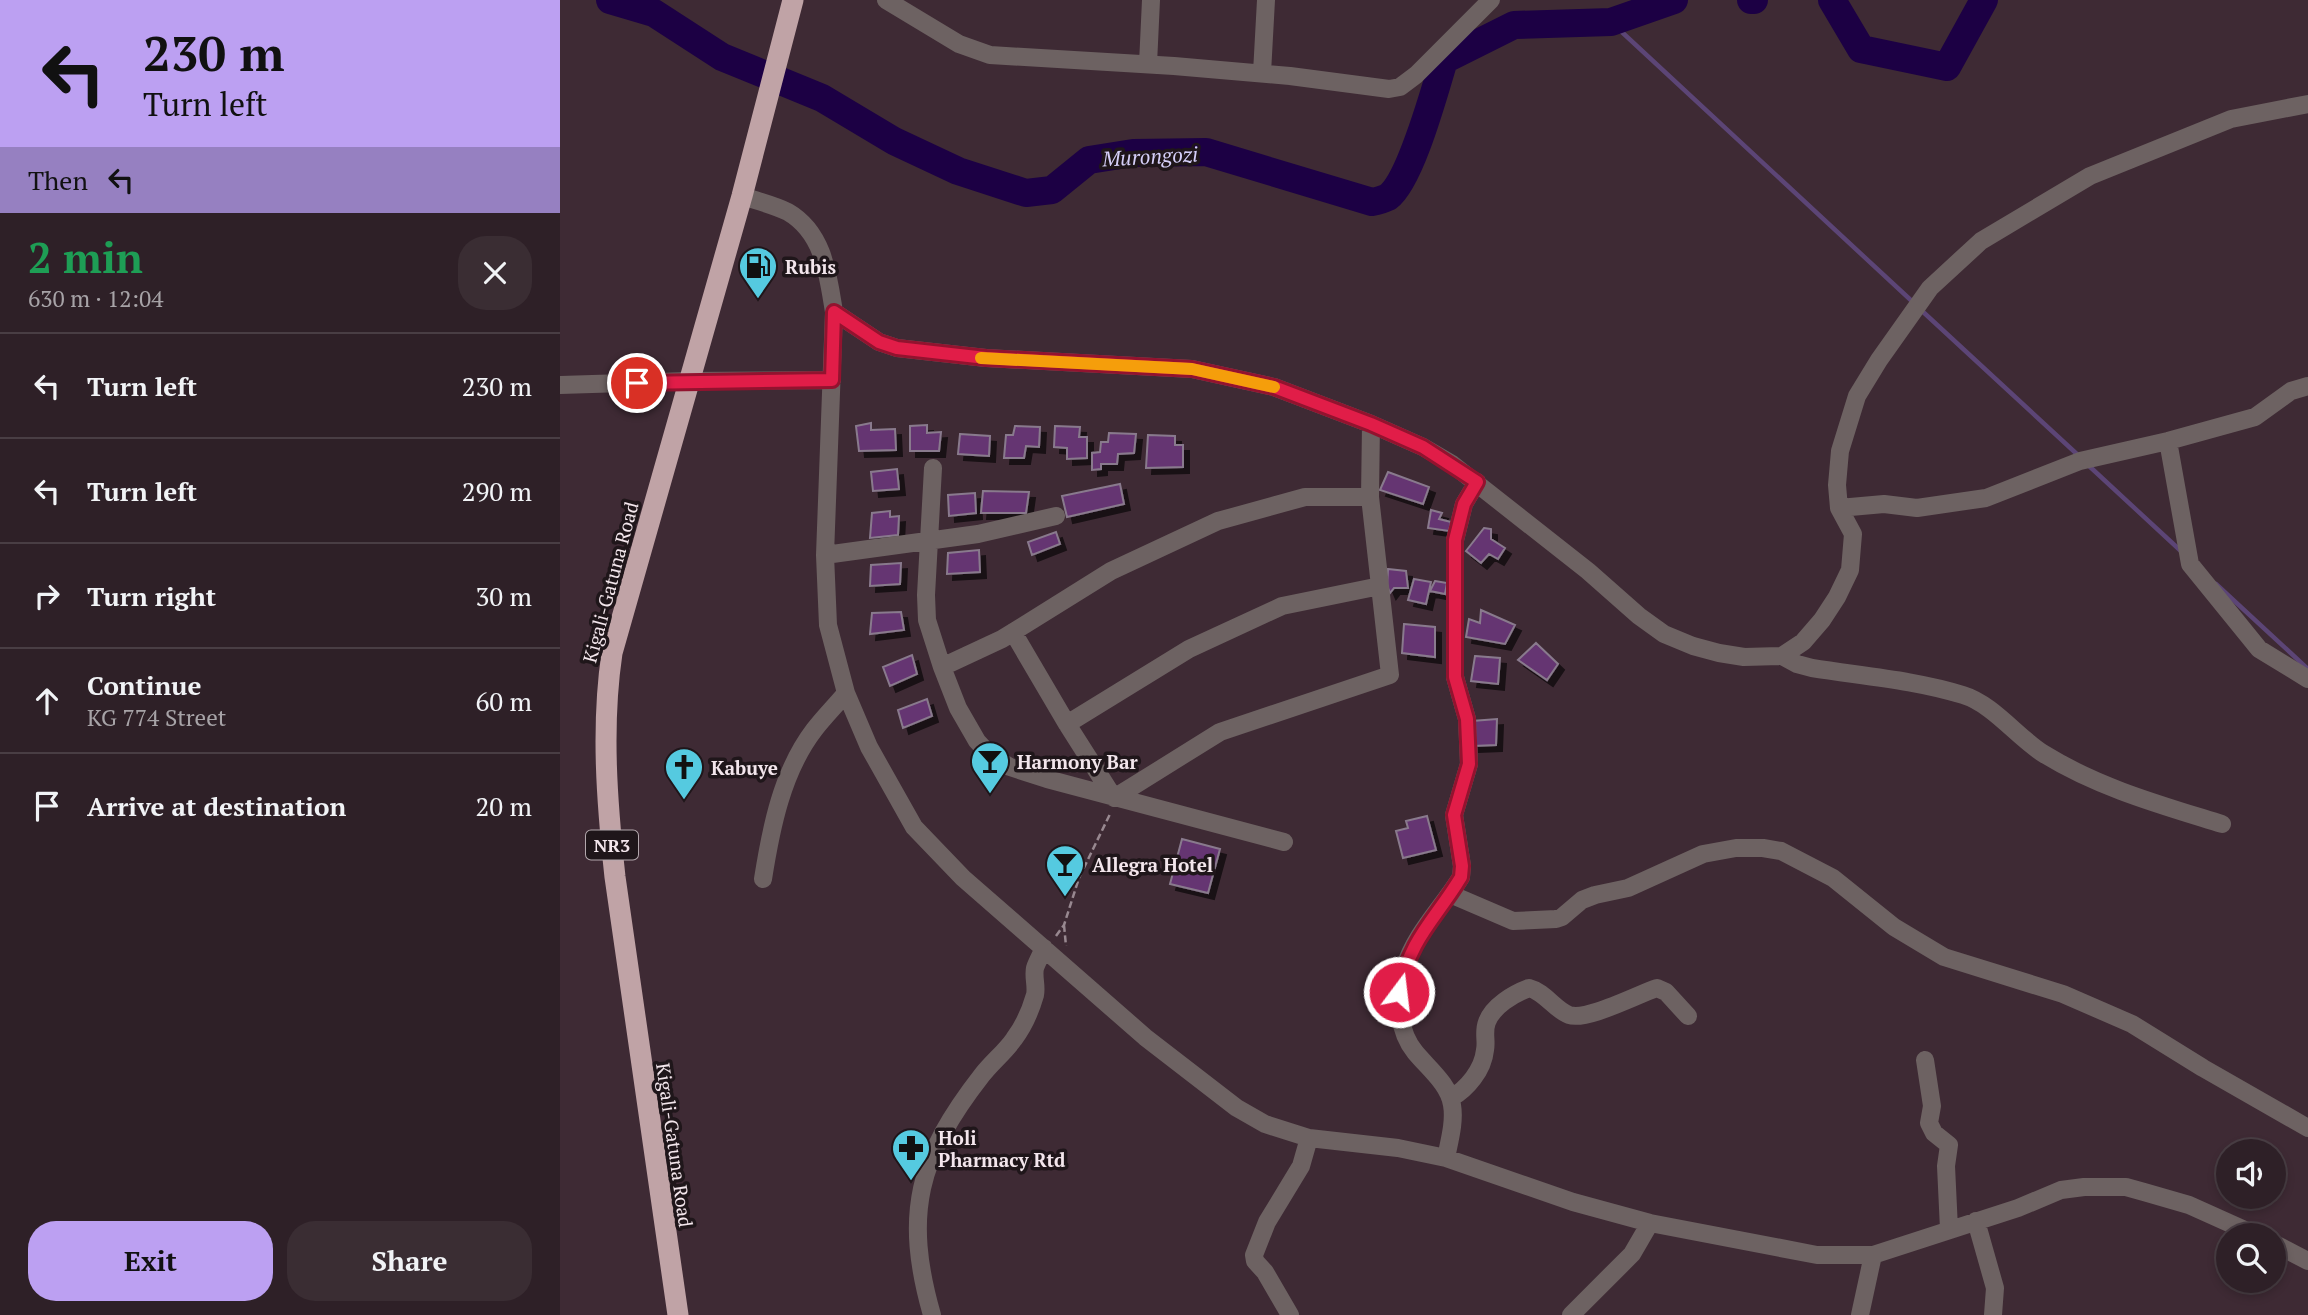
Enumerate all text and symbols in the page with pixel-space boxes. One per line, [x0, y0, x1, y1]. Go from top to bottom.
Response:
text: 230 m [143, 20, 285, 85]
icon: left [28, 28, 119, 119]
text: Turn left [143, 83, 267, 125]
water label: Murongozi [1100, 140, 1199, 173]
icon: left [102, 161, 140, 199]
text: Then [28, 163, 88, 197]
text: 2 min [28, 229, 143, 285]
button: close [458, 236, 532, 310]
fuel station icon: Rubis [737, 245, 779, 300]
place label: Rubis [785, 254, 837, 279]
text: 630 m · 12:04 [28, 283, 163, 314]
pin [607, 353, 667, 413]
icon: arrive [618, 364, 656, 402]
icon: left [28, 367, 66, 405]
text: Turn left [87, 369, 197, 403]
text: 230 m [462, 369, 532, 403]
icon: left [28, 472, 66, 510]
text: Turn left [87, 474, 197, 508]
text: 290 m [462, 474, 532, 508]
street label: Kigali-Gatuna Road [576, 498, 644, 665]
icon: right [28, 577, 66, 615]
text: Turn right [87, 579, 216, 613]
text: 30 m [476, 579, 532, 613]
text: Continue [87, 668, 201, 702]
icon: ahead [28, 682, 66, 720]
text: 60 m [476, 684, 532, 718]
text: KG 774 Street [87, 702, 226, 733]
bar icon: Harmony Bar [969, 740, 1011, 795]
church icon: Kabuye [663, 746, 705, 801]
place label: Harmony Bar [1017, 749, 1139, 774]
place label: Kabuye [711, 755, 778, 780]
icon: arrive [28, 787, 66, 825]
text: Arrive at destination [87, 789, 346, 823]
text: 20 m [476, 789, 532, 823]
road number: NR3 [586, 830, 638, 860]
bar icon: Allegra Hotel [1044, 843, 1086, 898]
place label: Allegra Hotel [1092, 852, 1213, 877]
position arrow [1362, 955, 1436, 1029]
street label: Kigali-Gatuna Road [651, 1061, 699, 1229]
place label: Holi Pharmacy Rtd [938, 1125, 1066, 1172]
pharmacy icon: Holi Pharmacy Rtd [890, 1127, 932, 1182]
map controls [2216, 1139, 2286, 1293]
button: sound [2216, 1139, 2286, 1209]
button: Exit [28, 1221, 273, 1301]
button: Share [287, 1221, 532, 1301]
button: search [2216, 1223, 2286, 1293]

